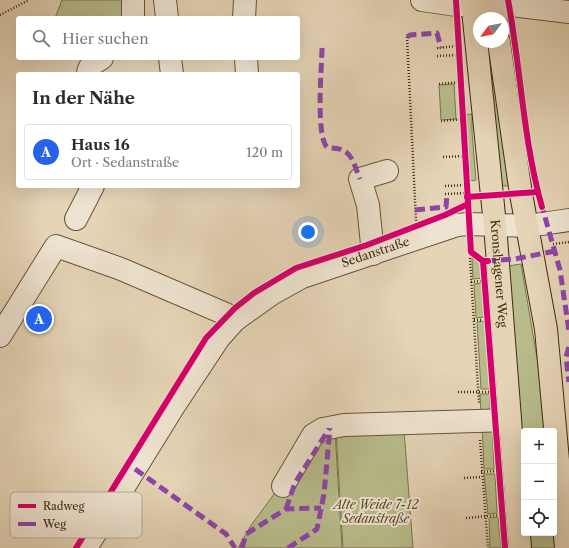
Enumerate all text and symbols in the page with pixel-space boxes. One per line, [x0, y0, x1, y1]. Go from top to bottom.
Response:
north arrow [473, 12, 509, 48]
search box [16, 16, 300, 60]
icon: search [30, 27, 52, 49]
text: Hier suchen [62, 29, 149, 48]
text: In der Nähe [32, 88, 135, 108]
text: Haus 16 [71, 135, 130, 154]
text: A [41, 144, 51, 160]
text: 120 m [246, 144, 283, 160]
text: Ort · Sedanstraße [71, 154, 179, 170]
street label: Kronshagener Weg [487, 219, 511, 329]
your location [298, 222, 318, 242]
street label: Sedanstraße [339, 233, 412, 270]
pin: A [26, 304, 52, 334]
map controls [521, 428, 557, 536]
button: + [521, 428, 557, 464]
button: − [521, 464, 557, 500]
legend [10, 492, 142, 538]
park label: Alte Weide 7-12 Sedanstraße [332, 497, 419, 526]
text: Radweg [43, 499, 84, 513]
button: locate [521, 500, 557, 536]
text: Weg [42, 517, 66, 531]

